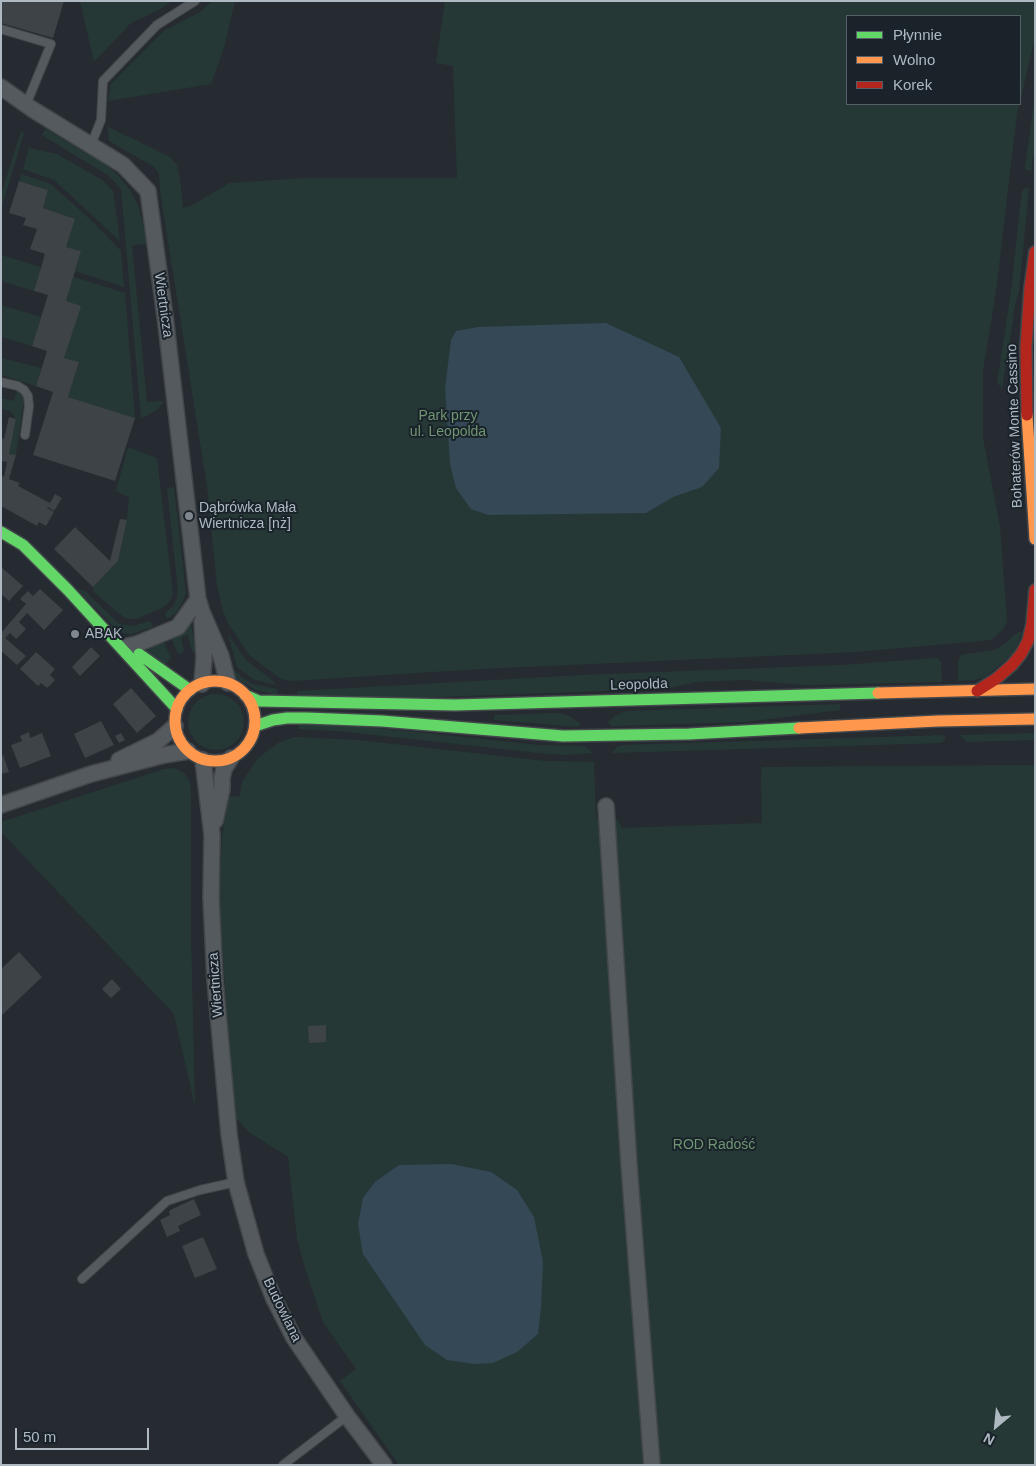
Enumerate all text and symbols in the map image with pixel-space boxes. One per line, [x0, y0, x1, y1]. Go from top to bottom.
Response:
legend [846, 15, 1021, 105]
text: Płynnie [893, 26, 942, 43]
text: Wolno [893, 51, 935, 68]
text: Korek [893, 76, 932, 93]
street label: Wiertnicza [150, 271, 176, 339]
street label: Bohaterów Monte Cassino [1004, 344, 1026, 508]
park label: Park przy ul. Leopolda [410, 408, 486, 441]
place label: Dąbrówka Mała Wiertnicza [nż] [199, 500, 296, 532]
marker: Dąbrówka Mała Wiertnicza [nż] [183, 510, 195, 522]
place label: ABAK [85, 626, 122, 642]
marker: ABAK [69, 628, 81, 640]
street label: Leopolda [610, 676, 668, 694]
street label: Wiertnicza [205, 952, 227, 1018]
park label: ROD Radość [673, 1137, 755, 1153]
street label: Budowlana [259, 1275, 305, 1345]
north arrow [971, 1401, 1021, 1451]
scale bar [18, 1418, 151, 1450]
text: 50 m [23, 1428, 56, 1445]
text: N [981, 1430, 997, 1449]

